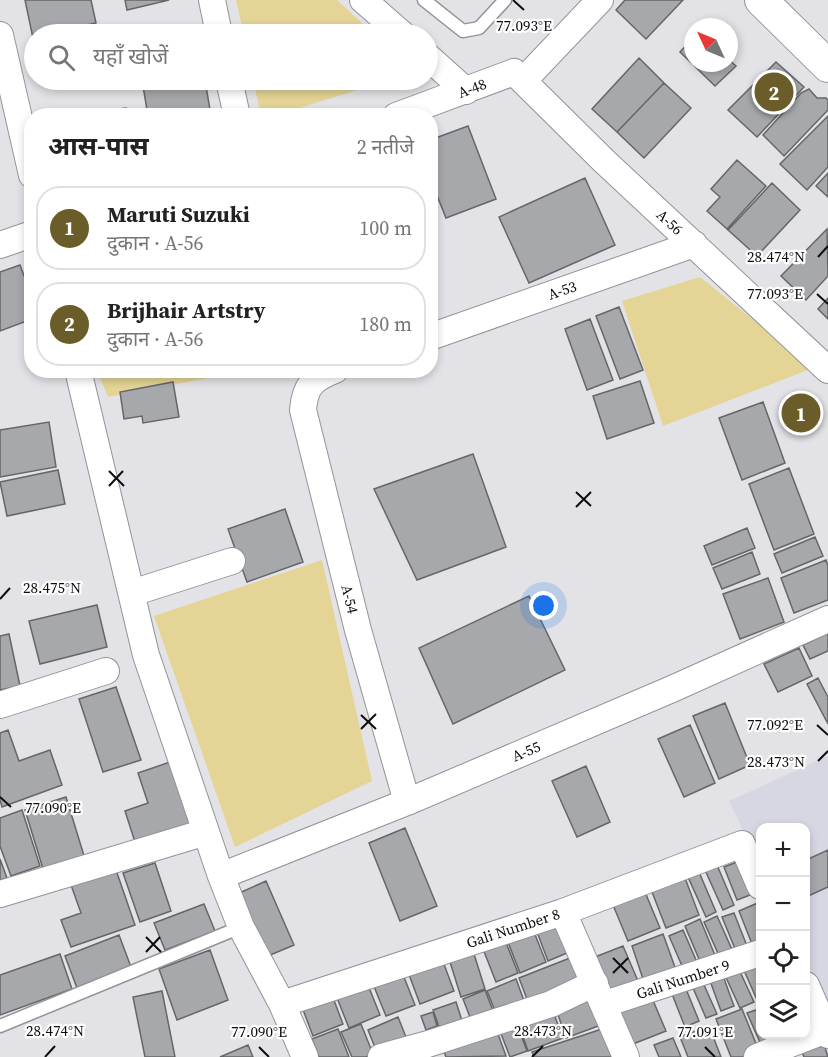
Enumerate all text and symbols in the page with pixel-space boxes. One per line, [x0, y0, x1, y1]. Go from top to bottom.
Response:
text: 77.093°E [496, 15, 552, 36]
north arrow [684, 18, 738, 72]
search box [24, 24, 438, 90]
icon: search [45, 41, 78, 74]
text: यहाँ खोजें [93, 41, 168, 71]
pin: 2 [754, 70, 794, 115]
street label: A-48 [455, 73, 489, 103]
text: आस-पास [48, 128, 149, 164]
text: 2 नतीजे [357, 133, 414, 161]
text: Maruti Suzuki [107, 199, 250, 229]
street label: A-56 [652, 204, 688, 240]
text: 1 [64, 214, 75, 242]
text: 100 m [359, 214, 412, 242]
text: दुकान · A-56 [107, 229, 204, 257]
text: 28.474°N [747, 246, 805, 267]
street label: A-53 [545, 275, 579, 305]
text: 77.093°E [747, 283, 803, 304]
text: Brijhair Artstry [107, 295, 266, 325]
text: 2 [64, 310, 75, 338]
text: 180 m [359, 310, 412, 338]
text: दुकान · A-56 [107, 325, 204, 353]
pin: 1 [782, 390, 820, 436]
text: 28.475°N [23, 577, 81, 598]
street label: A-54 [336, 582, 364, 616]
your location [529, 591, 558, 620]
text: 77.092°E [747, 714, 803, 735]
street label: A-55 [508, 736, 544, 766]
text: 28.473°N [747, 751, 805, 772]
text: 77.090°E [25, 797, 81, 818]
map controls [756, 823, 810, 1039]
button: + [756, 823, 810, 877]
button: − [756, 877, 810, 931]
street label: Gali Number 8 [464, 903, 562, 953]
button: locate [756, 931, 810, 985]
street label: Gali Number 9 [634, 954, 732, 1004]
button: layers [756, 985, 810, 1039]
text: 28.474°N [26, 1020, 84, 1041]
text: 28.473°N [514, 1020, 572, 1041]
text: 77.090°E [231, 1021, 287, 1042]
text: 77.091°E [677, 1021, 733, 1042]

